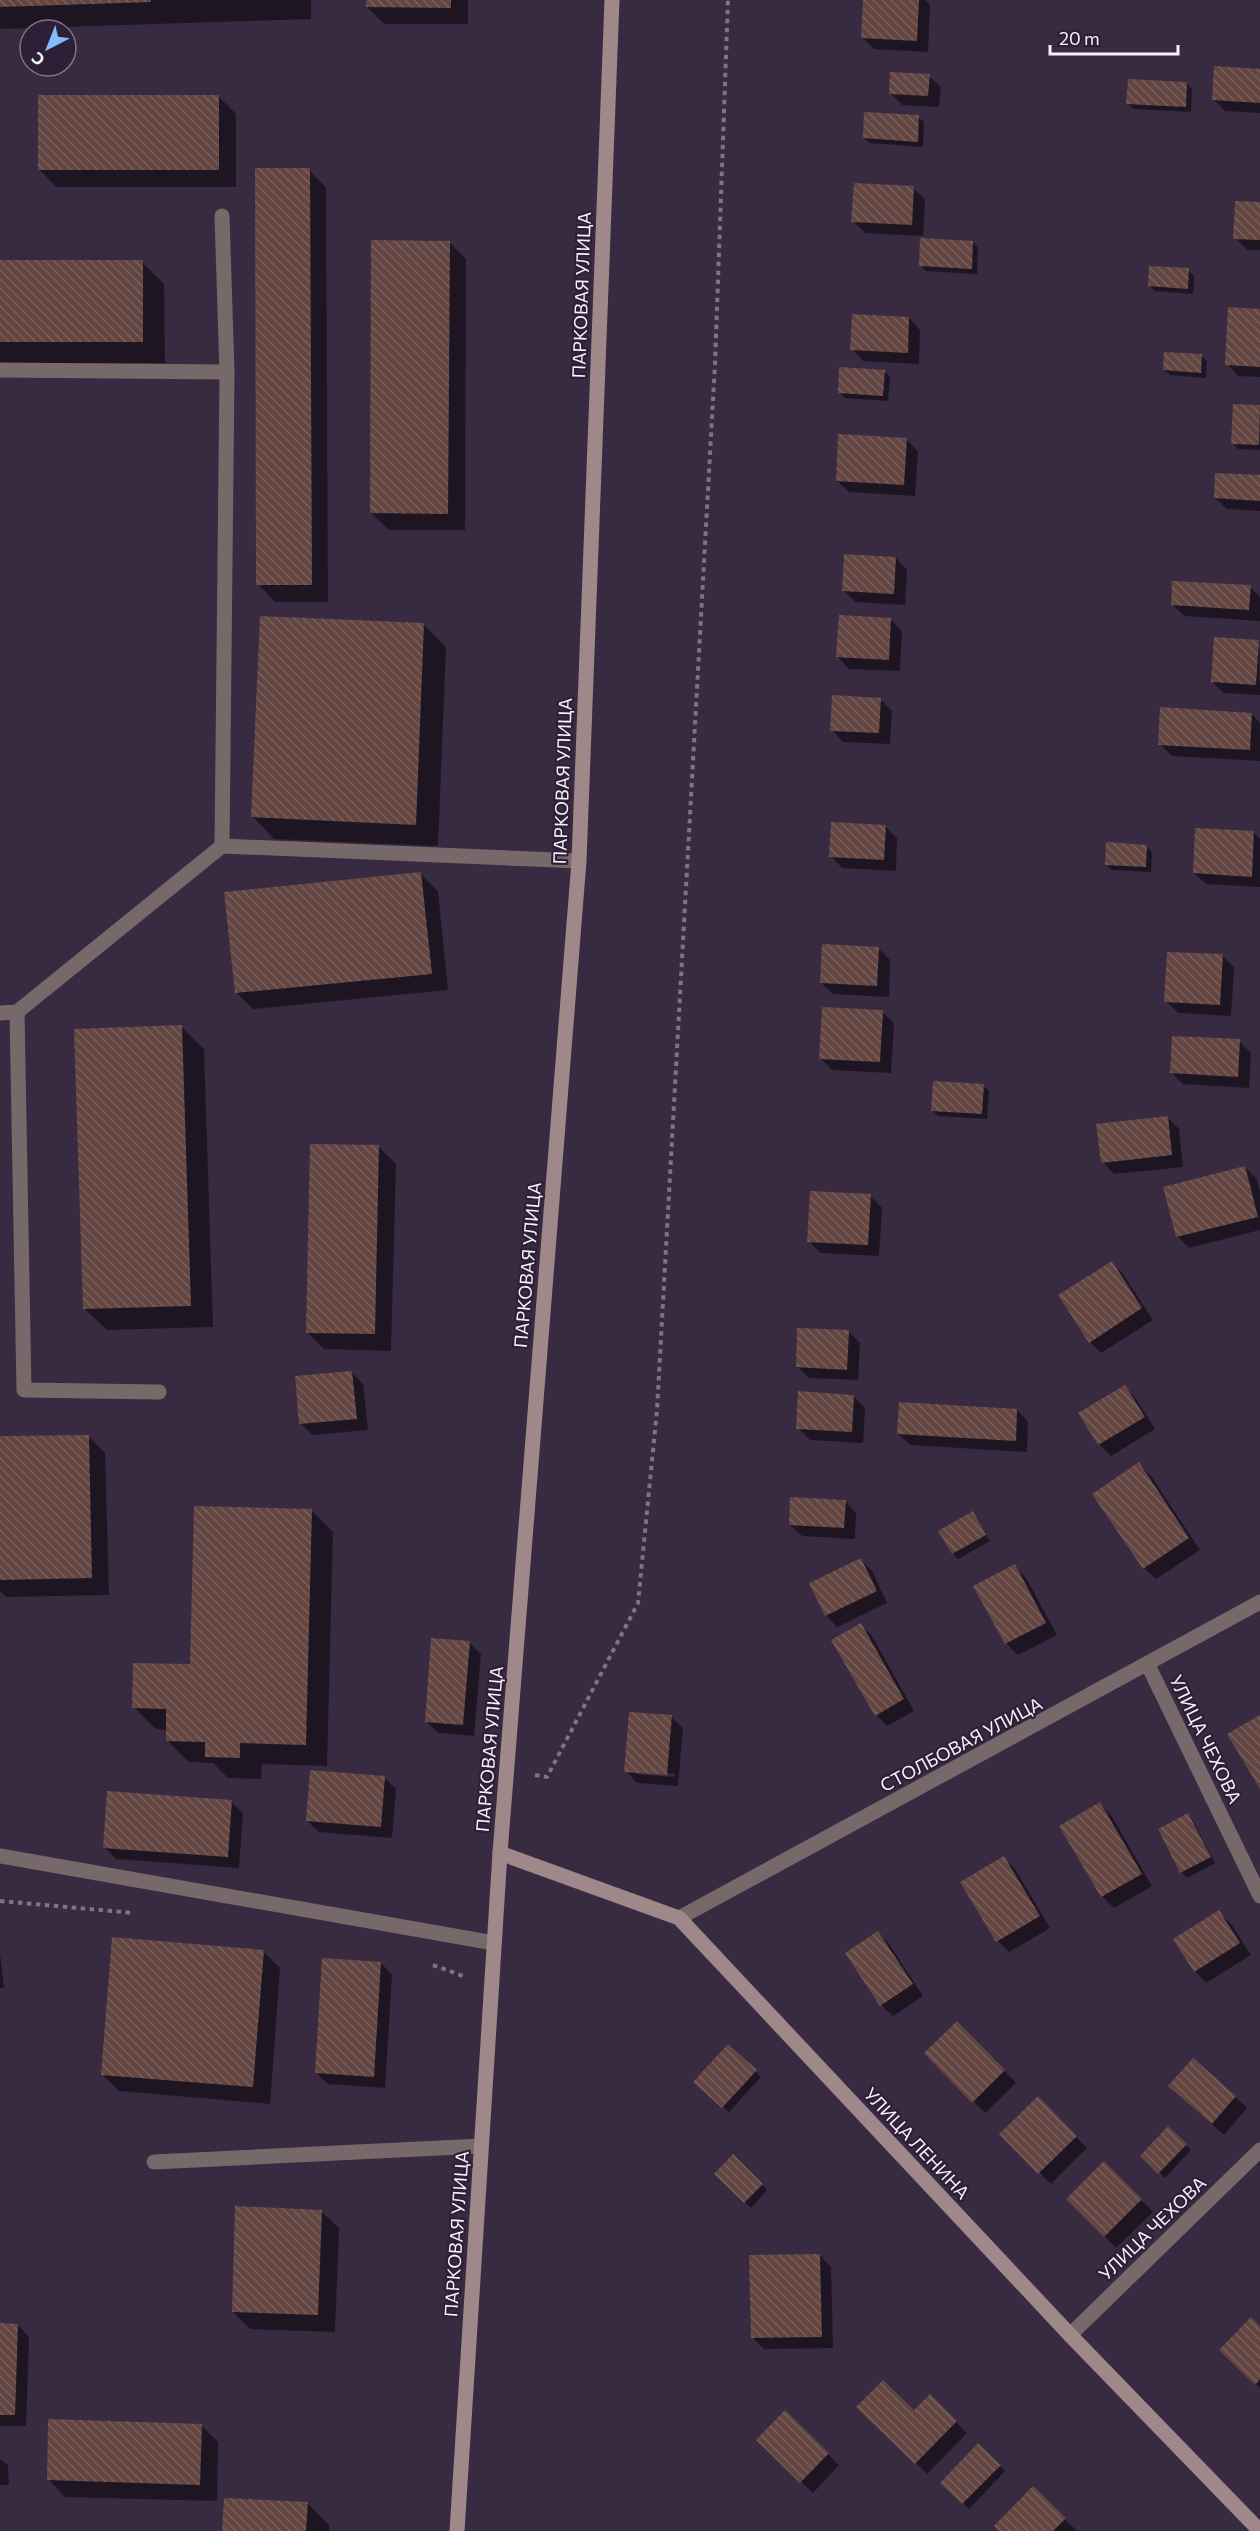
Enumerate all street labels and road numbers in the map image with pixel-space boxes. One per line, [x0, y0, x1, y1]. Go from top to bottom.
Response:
street label: ПАРКОВАЯ УЛИЦА [567, 211, 595, 379]
street label: ПАРКОВАЯ УЛИЦА [548, 697, 576, 865]
street label: ПАРКОВАЯ УЛИЦА [509, 1181, 545, 1349]
street label: ПАРКОВАЯ УЛИЦА [471, 1665, 507, 1833]
street label: УЛИЦА ЧЕХОВА [1165, 1671, 1247, 1807]
street label: СТОЛБОВАЯ УЛИЦА [876, 1692, 1046, 1796]
street label: УЛИЦА ЛЕНИНА [860, 2083, 974, 2203]
street label: ПАРКОВАЯ УЛИЦА [439, 2150, 473, 2318]
street label: УЛИЦА ЧЕХОВА [1094, 2171, 1210, 2285]

